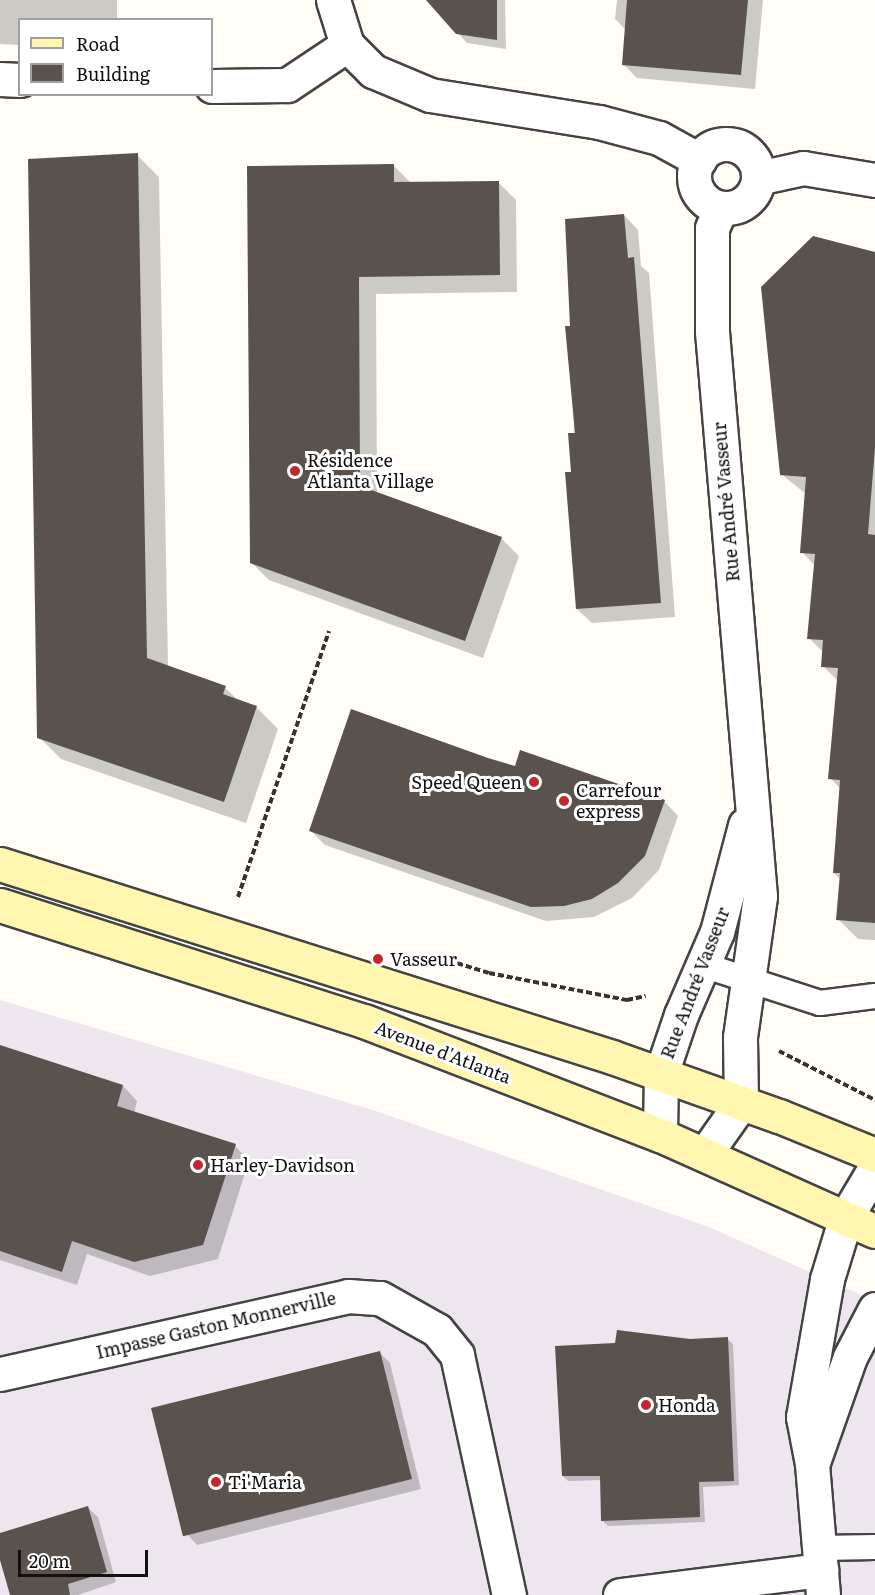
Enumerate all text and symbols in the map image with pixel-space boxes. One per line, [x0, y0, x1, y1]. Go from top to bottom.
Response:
legend [18, 18, 213, 96]
text: Road [76, 30, 120, 57]
text: Building [76, 60, 150, 87]
street label: Rue André Vasseur [708, 421, 744, 583]
place label: Résidence Atlanta Village [307, 450, 434, 492]
marker: Résidence Atlanta Village [288, 464, 302, 478]
place label: Speed Queen [411, 771, 522, 793]
marker: Speed Queen [527, 775, 541, 789]
place label: Carrefour express [576, 780, 661, 822]
marker: Carrefour express [557, 794, 571, 808]
street label: Rue André Vasseur [656, 904, 734, 1062]
place label: Vasseur [390, 948, 457, 970]
marker: Vasseur [371, 952, 385, 966]
street label: Avenue d'Atlanta [372, 1016, 514, 1088]
place label: Harley-Davidson [210, 1154, 355, 1176]
marker: Harley-Davidson [191, 1158, 205, 1172]
street label: Impasse Gaston Monnerville [94, 1287, 338, 1363]
place label: Honda [658, 1394, 716, 1416]
marker: Honda [639, 1398, 653, 1412]
place label: Ti'Maria [228, 1471, 302, 1493]
marker: Ti'Maria [209, 1475, 223, 1489]
scale bar [21, 1538, 152, 1576]
text: 20 m [29, 1547, 70, 1574]

